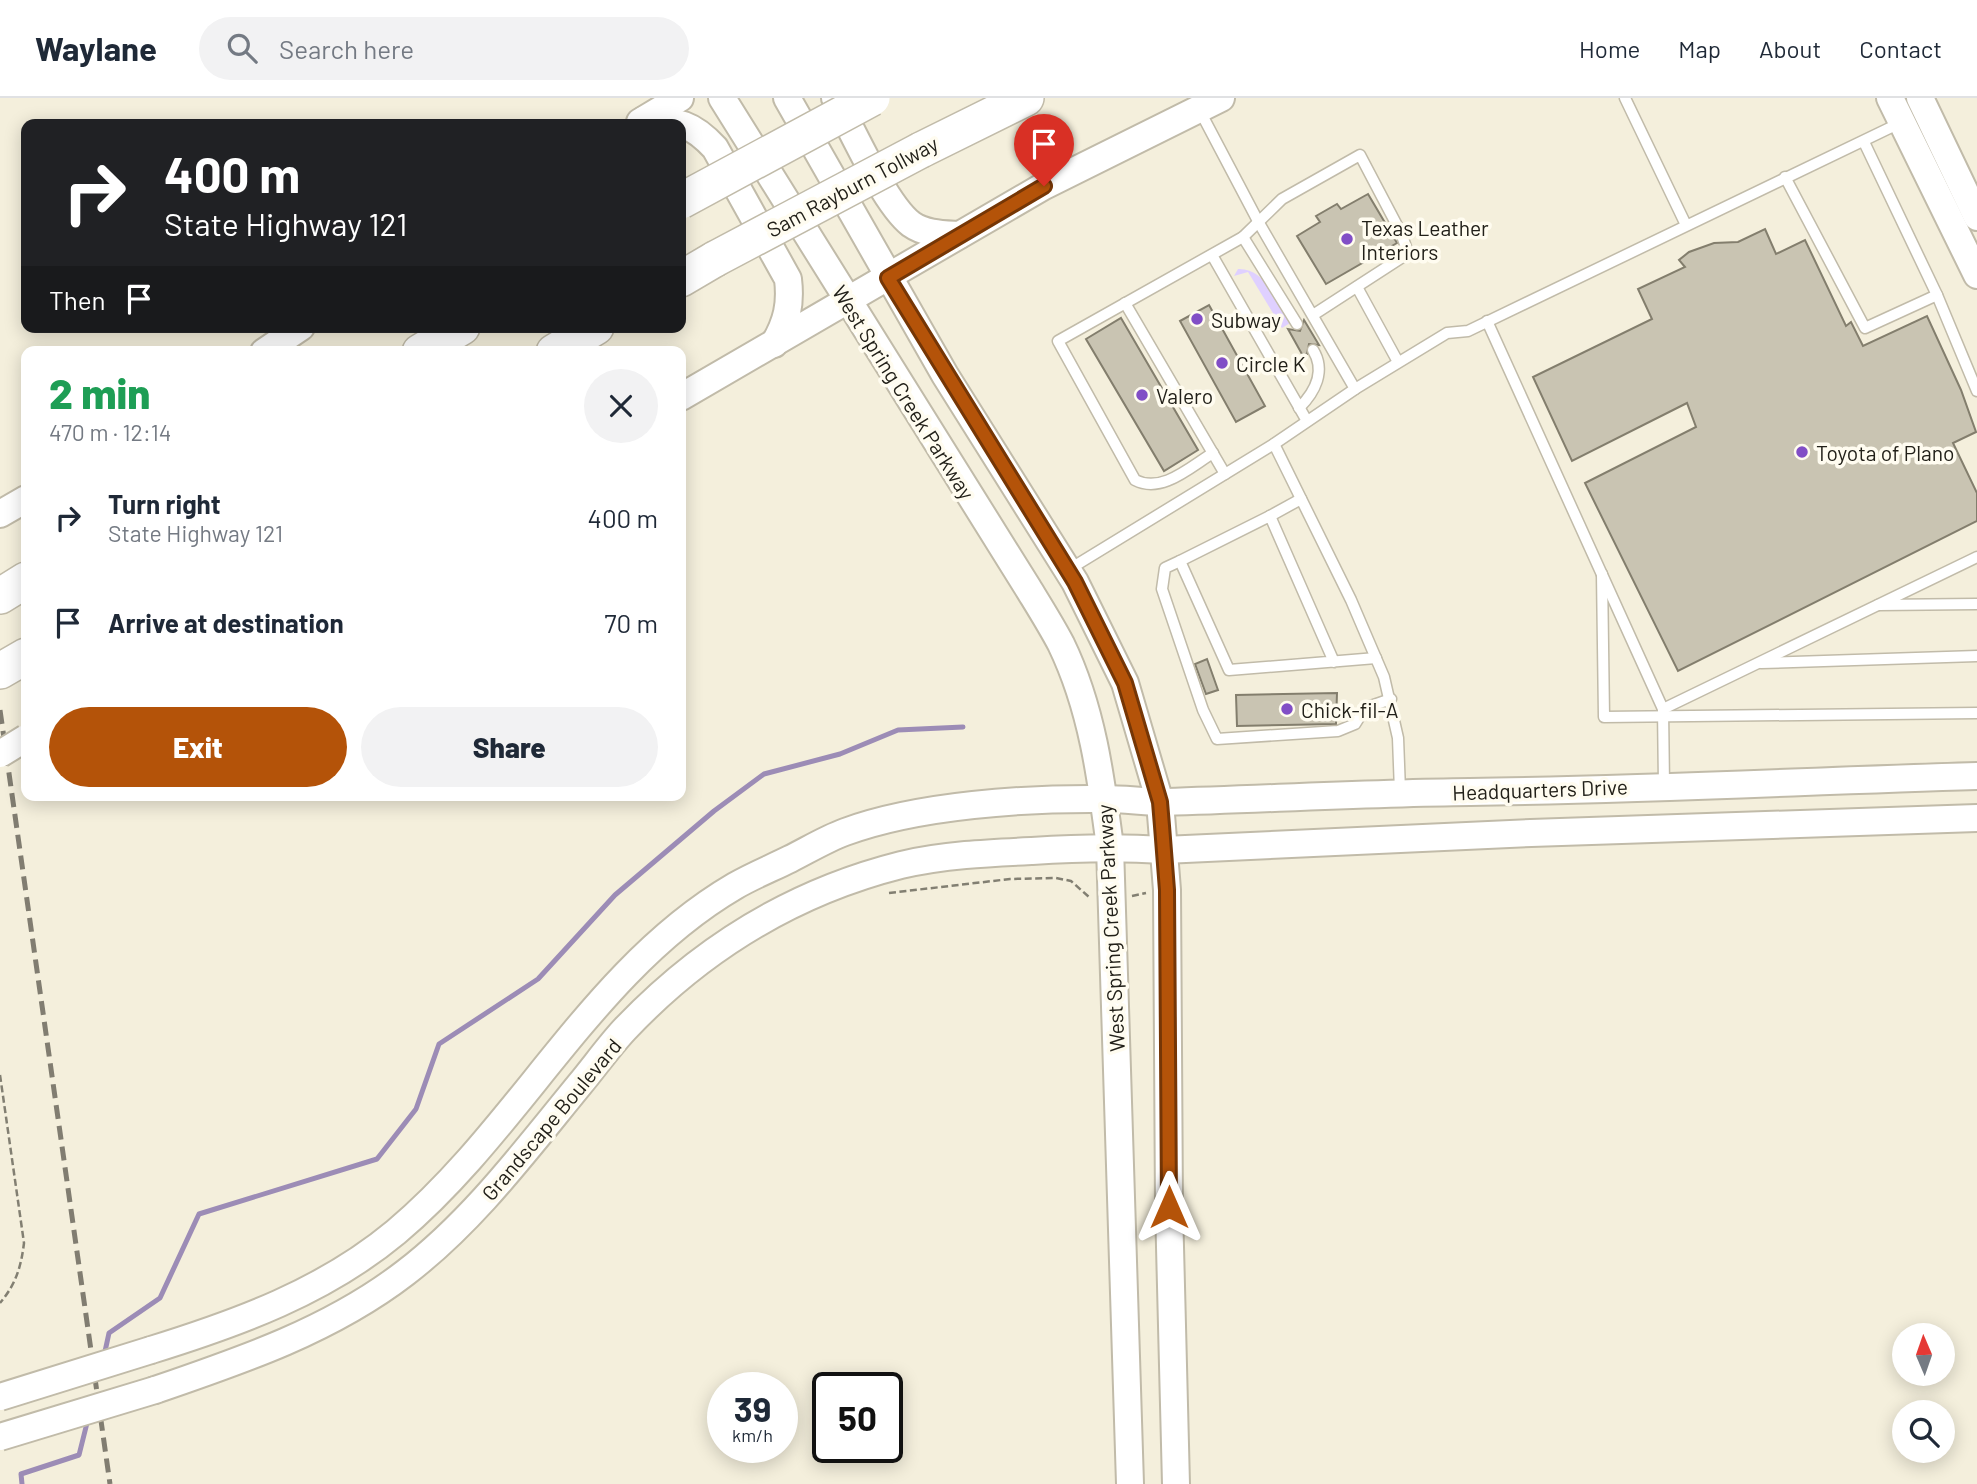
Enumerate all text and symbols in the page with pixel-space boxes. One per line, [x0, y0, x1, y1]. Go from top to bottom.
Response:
search box [199, 17, 689, 80]
text: Waylane [35, 28, 157, 68]
icon: search [223, 29, 261, 67]
text: Search here [279, 33, 414, 64]
text: Home [1579, 34, 1640, 63]
text: Map [1678, 34, 1721, 63]
text: About [1759, 34, 1821, 63]
text: Contact [1859, 34, 1942, 63]
pin [1014, 114, 1074, 186]
icon: arrive [1025, 125, 1063, 163]
street label: Sam Rayburn Tollway [762, 130, 942, 242]
text: 400 m [164, 144, 300, 203]
icon: right [49, 147, 140, 238]
text: State Highway 121 [164, 204, 408, 242]
place label: Texas Leather Interiors [1361, 215, 1489, 264]
marker: Texas Leather Interiors [1339, 231, 1355, 247]
icon: arrive [120, 280, 158, 318]
street label: West Spring Creek Parkway [828, 280, 980, 504]
text: Then [49, 284, 106, 315]
place label: Subway [1211, 307, 1281, 332]
marker: Subway [1189, 311, 1205, 327]
place label: Circle K [1236, 351, 1306, 376]
marker: Circle K [1214, 355, 1230, 371]
text: 2 min [49, 367, 150, 417]
button: close [584, 369, 658, 443]
place label: Valero [1156, 383, 1213, 408]
marker: Valero [1134, 387, 1150, 403]
text: 470 m · 12:14 [49, 418, 171, 446]
place label: Toyota of Plano [1816, 440, 1954, 465]
marker: Toyota of Plano [1794, 444, 1810, 460]
text: Turn right [108, 488, 221, 519]
icon: right [49, 499, 87, 537]
text: 400 m [588, 502, 658, 533]
text: State Highway 121 [108, 519, 283, 547]
icon: arrive [49, 604, 87, 642]
text: Arrive at destination [108, 607, 344, 638]
text: 70 m [604, 607, 658, 638]
place label: Chick-fil-A [1301, 697, 1399, 722]
marker: Chick-fil-A [1279, 701, 1295, 717]
button: Exit [49, 707, 347, 787]
button: Share [361, 707, 658, 787]
street label: Headquarters Drive [1452, 773, 1628, 805]
street label: West Spring Creek Parkway [1091, 803, 1129, 1052]
street label: Grandscape Boulevard [476, 1033, 626, 1205]
position arrow [1132, 1170, 1206, 1244]
north arrow [1892, 1323, 1955, 1386]
map controls [1892, 1323, 1955, 1463]
speed limit sign: 50 [812, 1372, 903, 1463]
text: 39 [734, 1387, 771, 1429]
button: search [1892, 1400, 1955, 1463]
text: km/h [732, 1424, 773, 1446]

